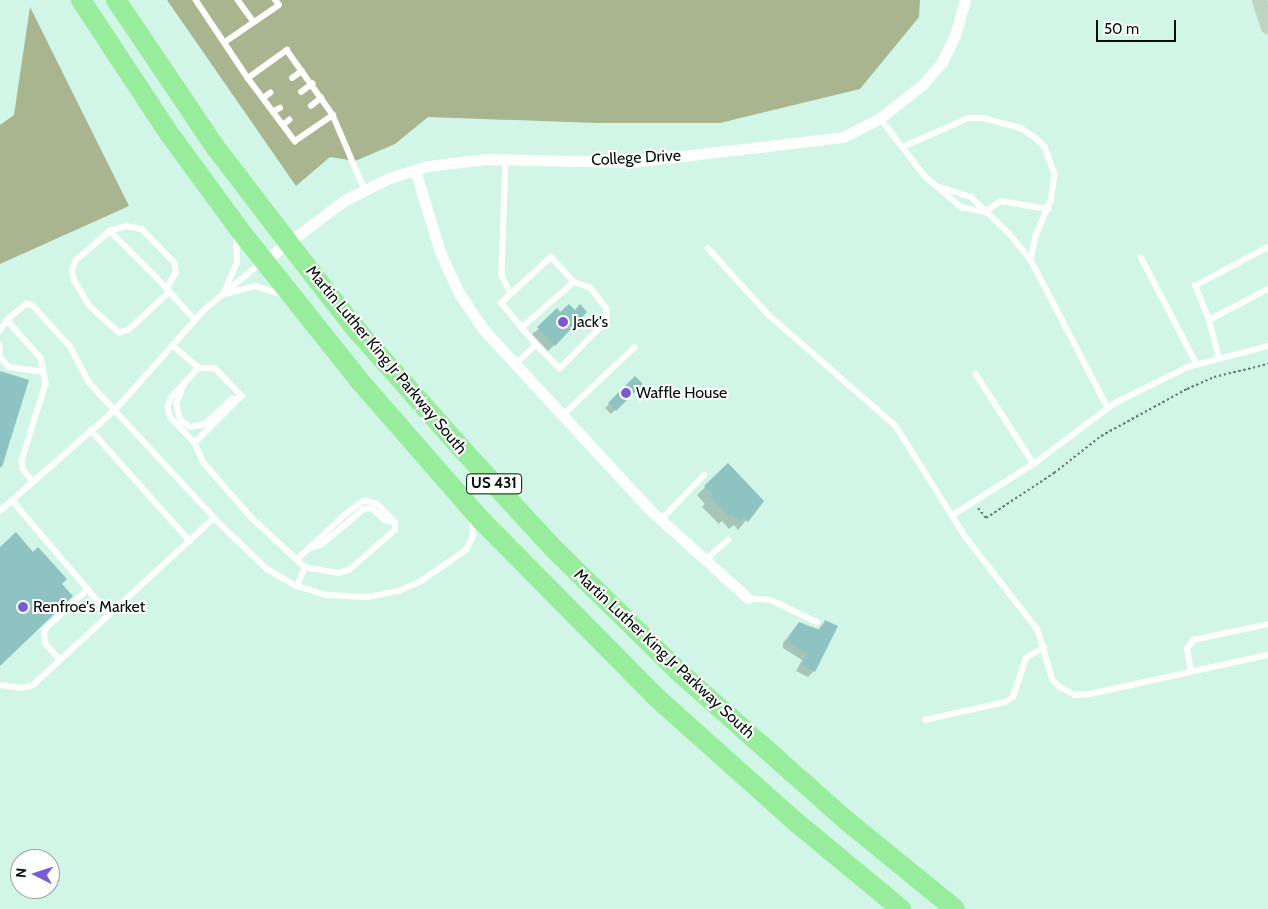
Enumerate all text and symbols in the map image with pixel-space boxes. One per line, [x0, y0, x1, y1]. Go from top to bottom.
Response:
scale bar [1098, 10, 1178, 42]
text: 50 m [1104, 20, 1139, 38]
street label: College Drive [591, 146, 681, 170]
street label: Martin Luther King Jr Parkway South [301, 262, 471, 458]
place label: Jack's [573, 312, 608, 332]
marker: Jack's [557, 316, 569, 328]
place label: Waffle House [636, 383, 727, 403]
marker: Waffle House [620, 387, 632, 399]
road number: US 431 [465, 472, 523, 496]
street label: Martin Luther King Jr Parkway South [570, 565, 758, 743]
place label: Renfroe's Market [33, 597, 145, 617]
marker: Renfroe's Market [17, 601, 29, 613]
north arrow [10, 849, 60, 899]
text: N [12, 867, 30, 878]

